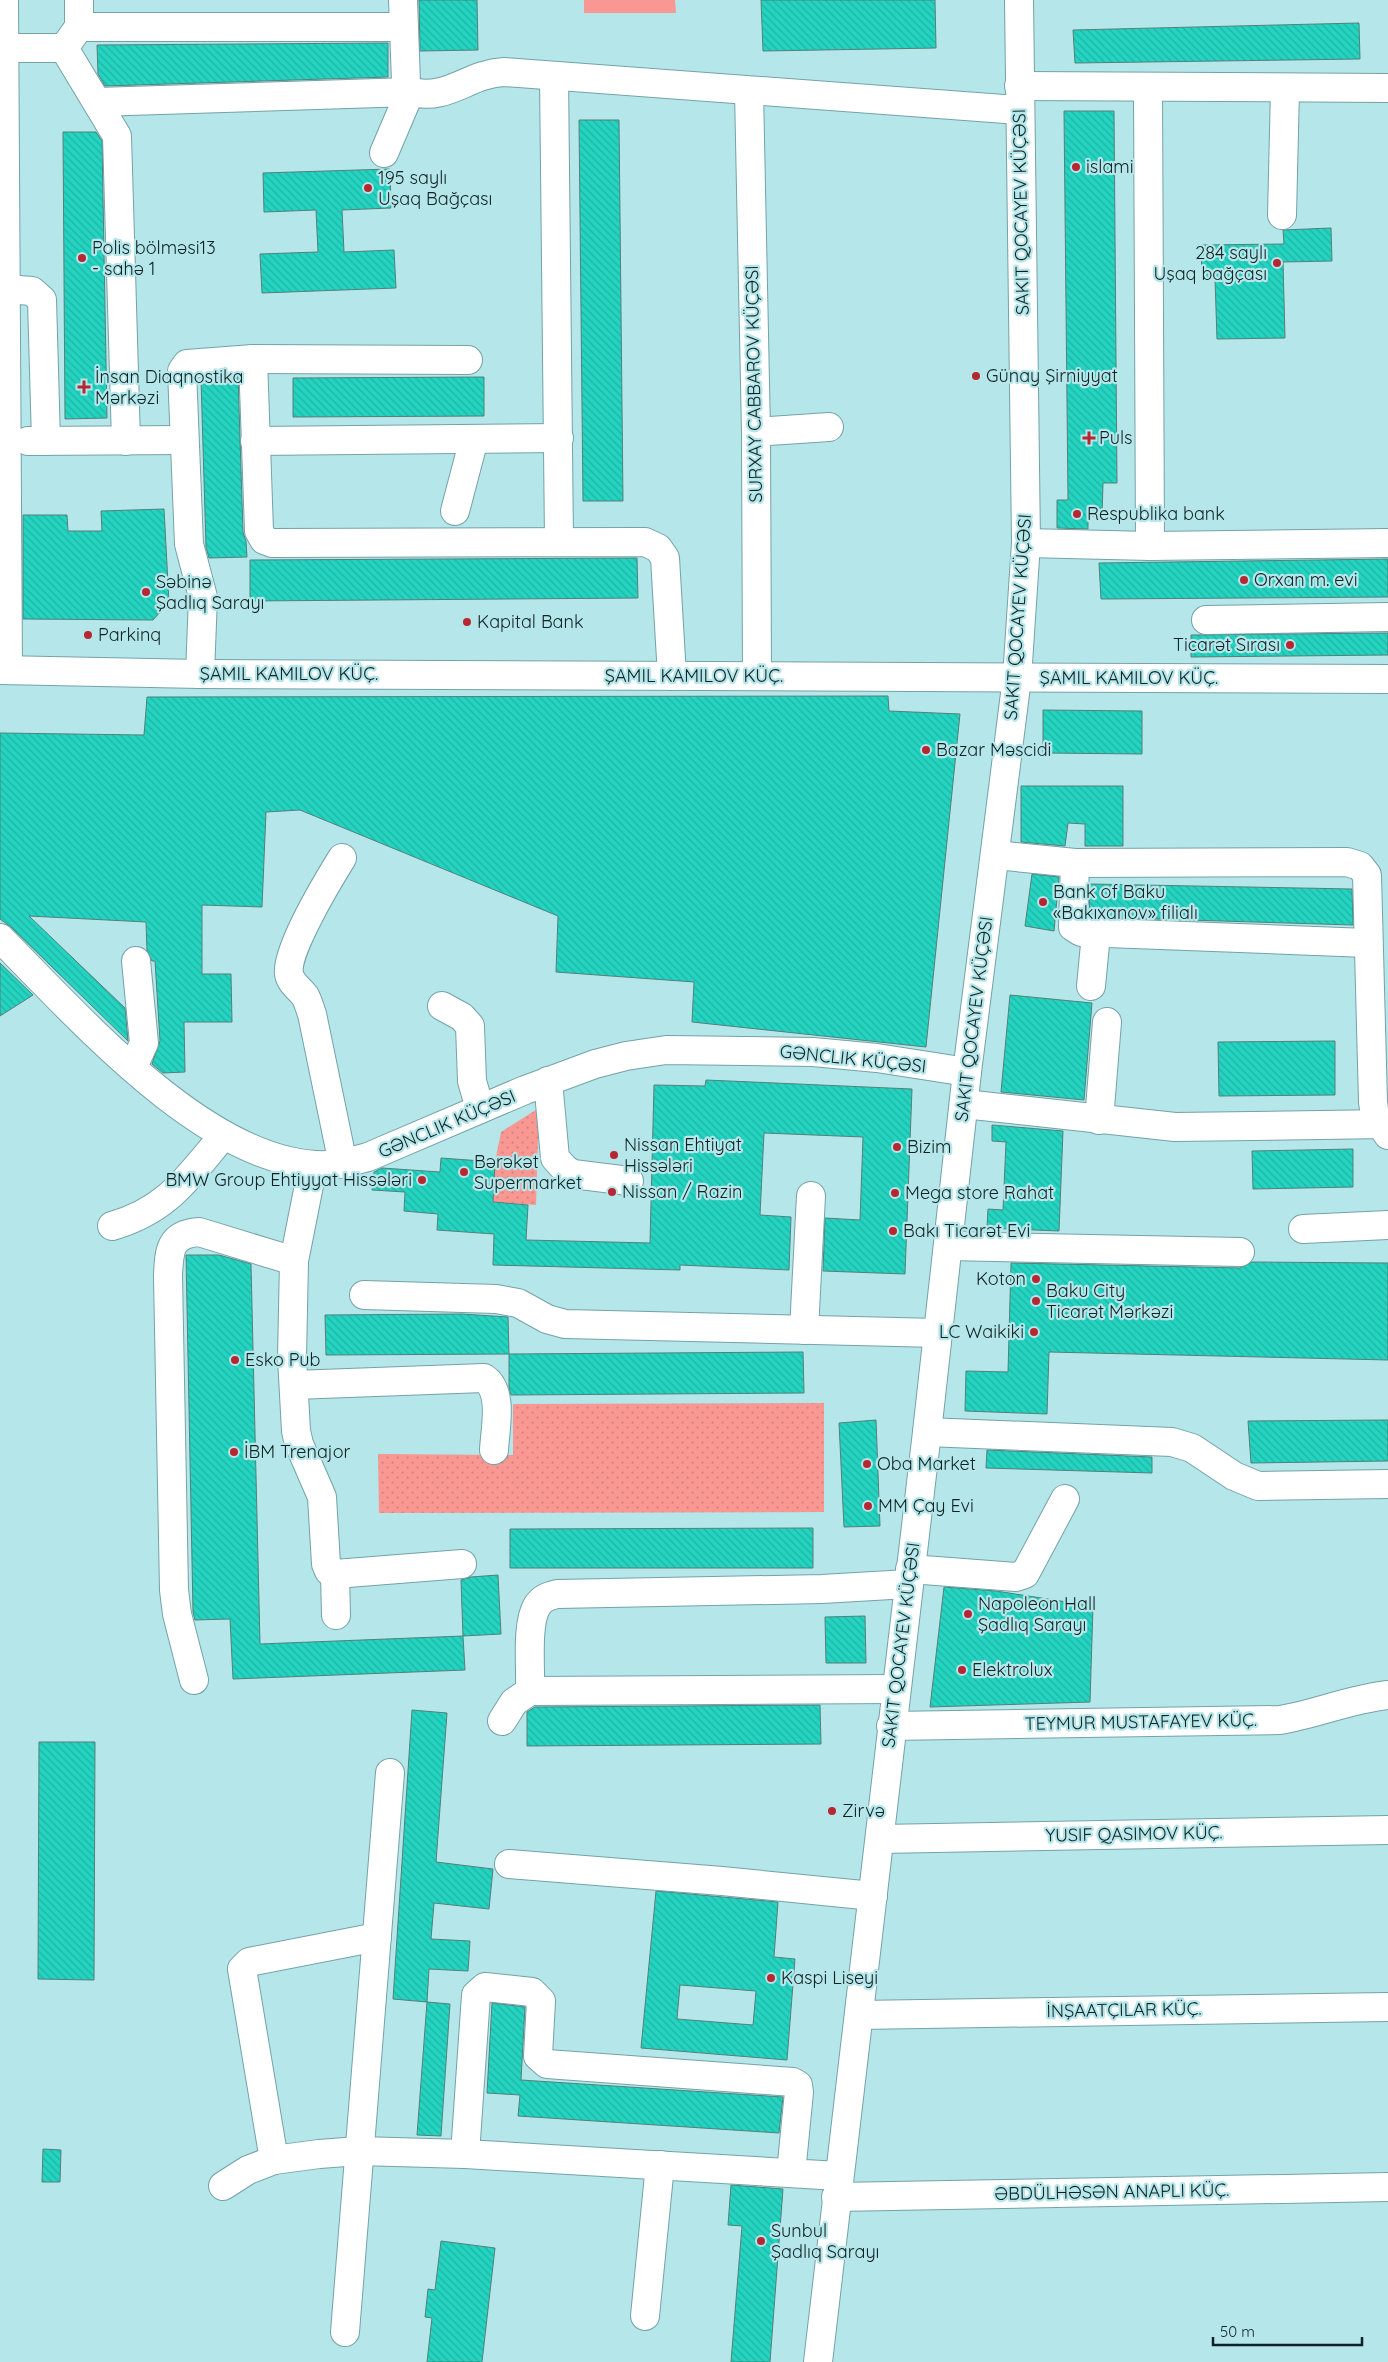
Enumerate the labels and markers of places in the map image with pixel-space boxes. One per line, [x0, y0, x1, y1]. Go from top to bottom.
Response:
place label: islami [1086, 155, 1134, 178]
marker: islami [1070, 161, 1082, 173]
place label: 195 saylı Uşaq Bağçası [378, 166, 492, 210]
marker: 195 saylı Uşaq Bağçası [362, 182, 374, 194]
place label: Polis bölməsi13 - sahə 1 [92, 236, 216, 280]
place label: 284 saylı Uşaq bağçası [1153, 241, 1267, 285]
marker: Polis bölməsi13 - sahə 1 [76, 252, 88, 264]
marker: 284 saylı Uşaq bağçası [1271, 257, 1283, 269]
place label: Günay Şirniyyat [986, 364, 1118, 387]
place label: İnsan Diaqnostika Mərkəzi [95, 365, 243, 409]
marker: Günay Şirniyyat [970, 370, 982, 382]
marker: İnsan Diaqnostika Mərkəzi [77, 380, 91, 394]
place label: Puls [1099, 426, 1132, 449]
marker: Puls [1083, 432, 1095, 444]
place label: Respublika bank [1087, 502, 1225, 525]
marker: Respublika bank [1071, 508, 1083, 520]
place label: Orxan m. evi [1254, 568, 1358, 591]
place label: Səbinə Şadlıq Sarayı [156, 570, 264, 614]
marker: Orxan m. evi [1238, 574, 1250, 586]
marker: Səbinə Şadlıq Sarayı [140, 586, 152, 598]
place label: Kapital Bank [477, 610, 584, 633]
marker: Kapital Bank [461, 616, 473, 628]
place label: Parkinq [98, 623, 161, 646]
marker: Parkinq [82, 629, 94, 641]
place label: Ticarət Sırası [1173, 633, 1280, 656]
marker: Ticarət Sırası [1284, 639, 1296, 651]
place label: Bazar Məscidi [936, 738, 1051, 761]
marker: Bazar Məscidi [920, 744, 932, 756]
place label: Bank of Baku «Bakıxanov» filialı [1053, 880, 1198, 924]
marker: Bank of Baku «Bakıxanov» filialı [1037, 896, 1049, 908]
place label: Nissan Ehtiyat Hissələri [624, 1133, 742, 1177]
place label: Bizim [907, 1135, 951, 1158]
marker: Bizim [891, 1141, 903, 1153]
marker: Nissan Ehtiyat Hissələri [608, 1149, 620, 1161]
place label: Bərəkət Supermarket [474, 1150, 582, 1194]
marker: Bərəkət Supermarket [458, 1166, 470, 1178]
place label: BMW Group Ehtiyyat Hissələri [165, 1168, 412, 1191]
marker: BMW Group Ehtiyyat Hissələri [416, 1174, 428, 1186]
place label: Nissan / Razin [622, 1180, 742, 1203]
place label: Mega store Rahat [905, 1181, 1054, 1204]
marker: Nissan / Razin [606, 1186, 618, 1198]
marker: Mega store Rahat [889, 1187, 901, 1199]
place label: Bakı Ticarət Evi [903, 1219, 1030, 1242]
marker: Bakı Ticarət Evi [887, 1225, 899, 1237]
place label: Koton [976, 1267, 1026, 1290]
marker: Koton [1030, 1273, 1042, 1285]
place label: Baku City Ticarət Mərkəzi [1046, 1279, 1173, 1323]
marker: Baku City Ticarət Mərkəzi [1030, 1295, 1042, 1307]
place label: LC Waikiki [939, 1320, 1024, 1343]
marker: LC Waikiki [1028, 1326, 1040, 1338]
place label: Esko Pub [245, 1348, 321, 1371]
marker: Esko Pub [229, 1354, 241, 1366]
place label: İBM Trenajor [244, 1440, 351, 1463]
marker: İBM Trenajor [228, 1446, 240, 1458]
place label: Oba Market [877, 1452, 976, 1475]
marker: Oba Market [861, 1458, 873, 1470]
place label: MM Çay Evi [878, 1494, 974, 1517]
marker: MM Çay Evi [862, 1500, 874, 1512]
place label: Napoleon Hall Şadlıq Sarayı [978, 1592, 1096, 1636]
marker: Napoleon Hall Şadlıq Sarayı [962, 1608, 974, 1620]
place label: Elektrolux [972, 1658, 1053, 1681]
marker: Elektrolux [956, 1664, 968, 1676]
place label: Zirvə [842, 1799, 885, 1822]
marker: Zirvə [826, 1805, 838, 1817]
place label: Kaspi Liseyi [781, 1966, 878, 1989]
marker: Kaspi Liseyi [765, 1972, 777, 1984]
place label: Sunbul Şadlıq Sarayı [771, 2219, 879, 2263]
marker: Sunbul Şadlıq Sarayı [755, 2235, 767, 2247]

